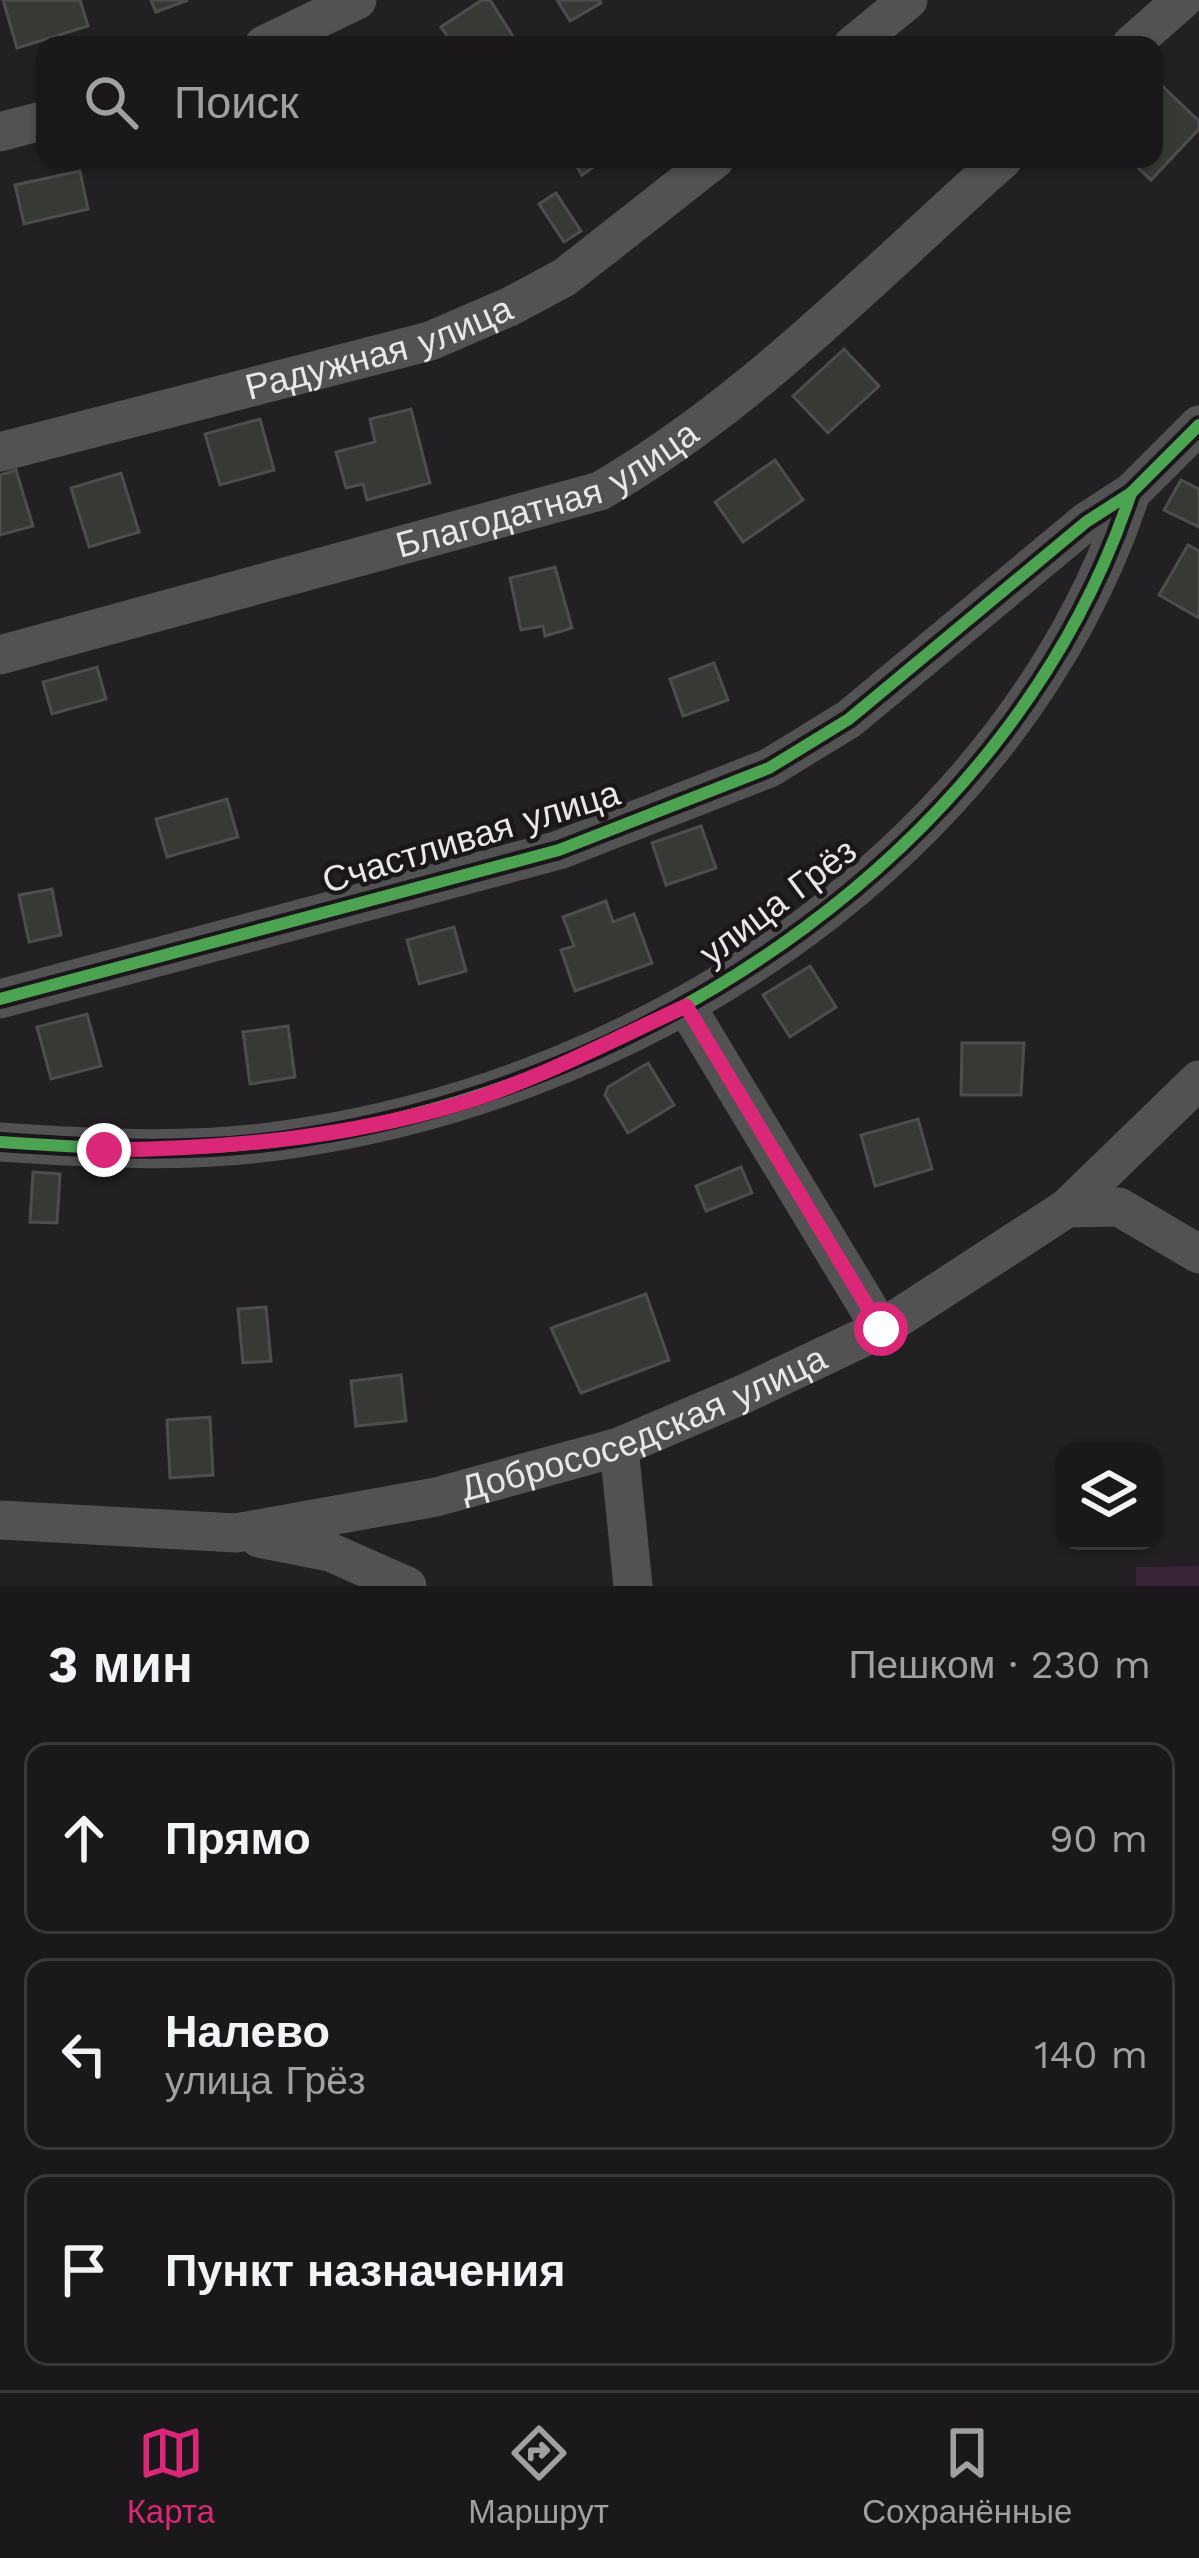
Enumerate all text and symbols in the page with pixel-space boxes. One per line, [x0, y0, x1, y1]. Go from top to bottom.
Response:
search box [36, 36, 1163, 168]
icon: search [78, 69, 144, 135]
text: Поиск [174, 76, 299, 129]
street label: Радужная улица [241, 287, 520, 409]
street label: Благодатная улица [391, 411, 707, 567]
street label: Счастливая улица [317, 772, 626, 902]
street label: улица Грёз [691, 829, 865, 975]
route end [77, 1123, 131, 1177]
route start [854, 1302, 908, 1356]
street label: Добрососедская улица [456, 1337, 834, 1510]
map controls [1055, 1442, 1163, 1550]
button: layers [1055, 1442, 1163, 1550]
text: 3 мин [48, 1635, 193, 1694]
text: Пешком · 230 m [848, 1642, 1151, 1687]
icon: ahead [51, 1805, 117, 1871]
text: Прямо [165, 1812, 311, 1865]
text: 90 m [1049, 1816, 1148, 1861]
text: Налево [165, 2005, 330, 2058]
icon: left [51, 2021, 117, 2087]
text: 140 m [1034, 2032, 1148, 2077]
text: улица Грёз [165, 2058, 366, 2103]
icon: arrive [51, 2237, 117, 2303]
text: Пункт назначения [165, 2244, 565, 2297]
tab: Карта [127, 2420, 215, 2531]
tab: Маршрут [468, 2420, 609, 2531]
tab: Сохранённые [862, 2420, 1072, 2531]

